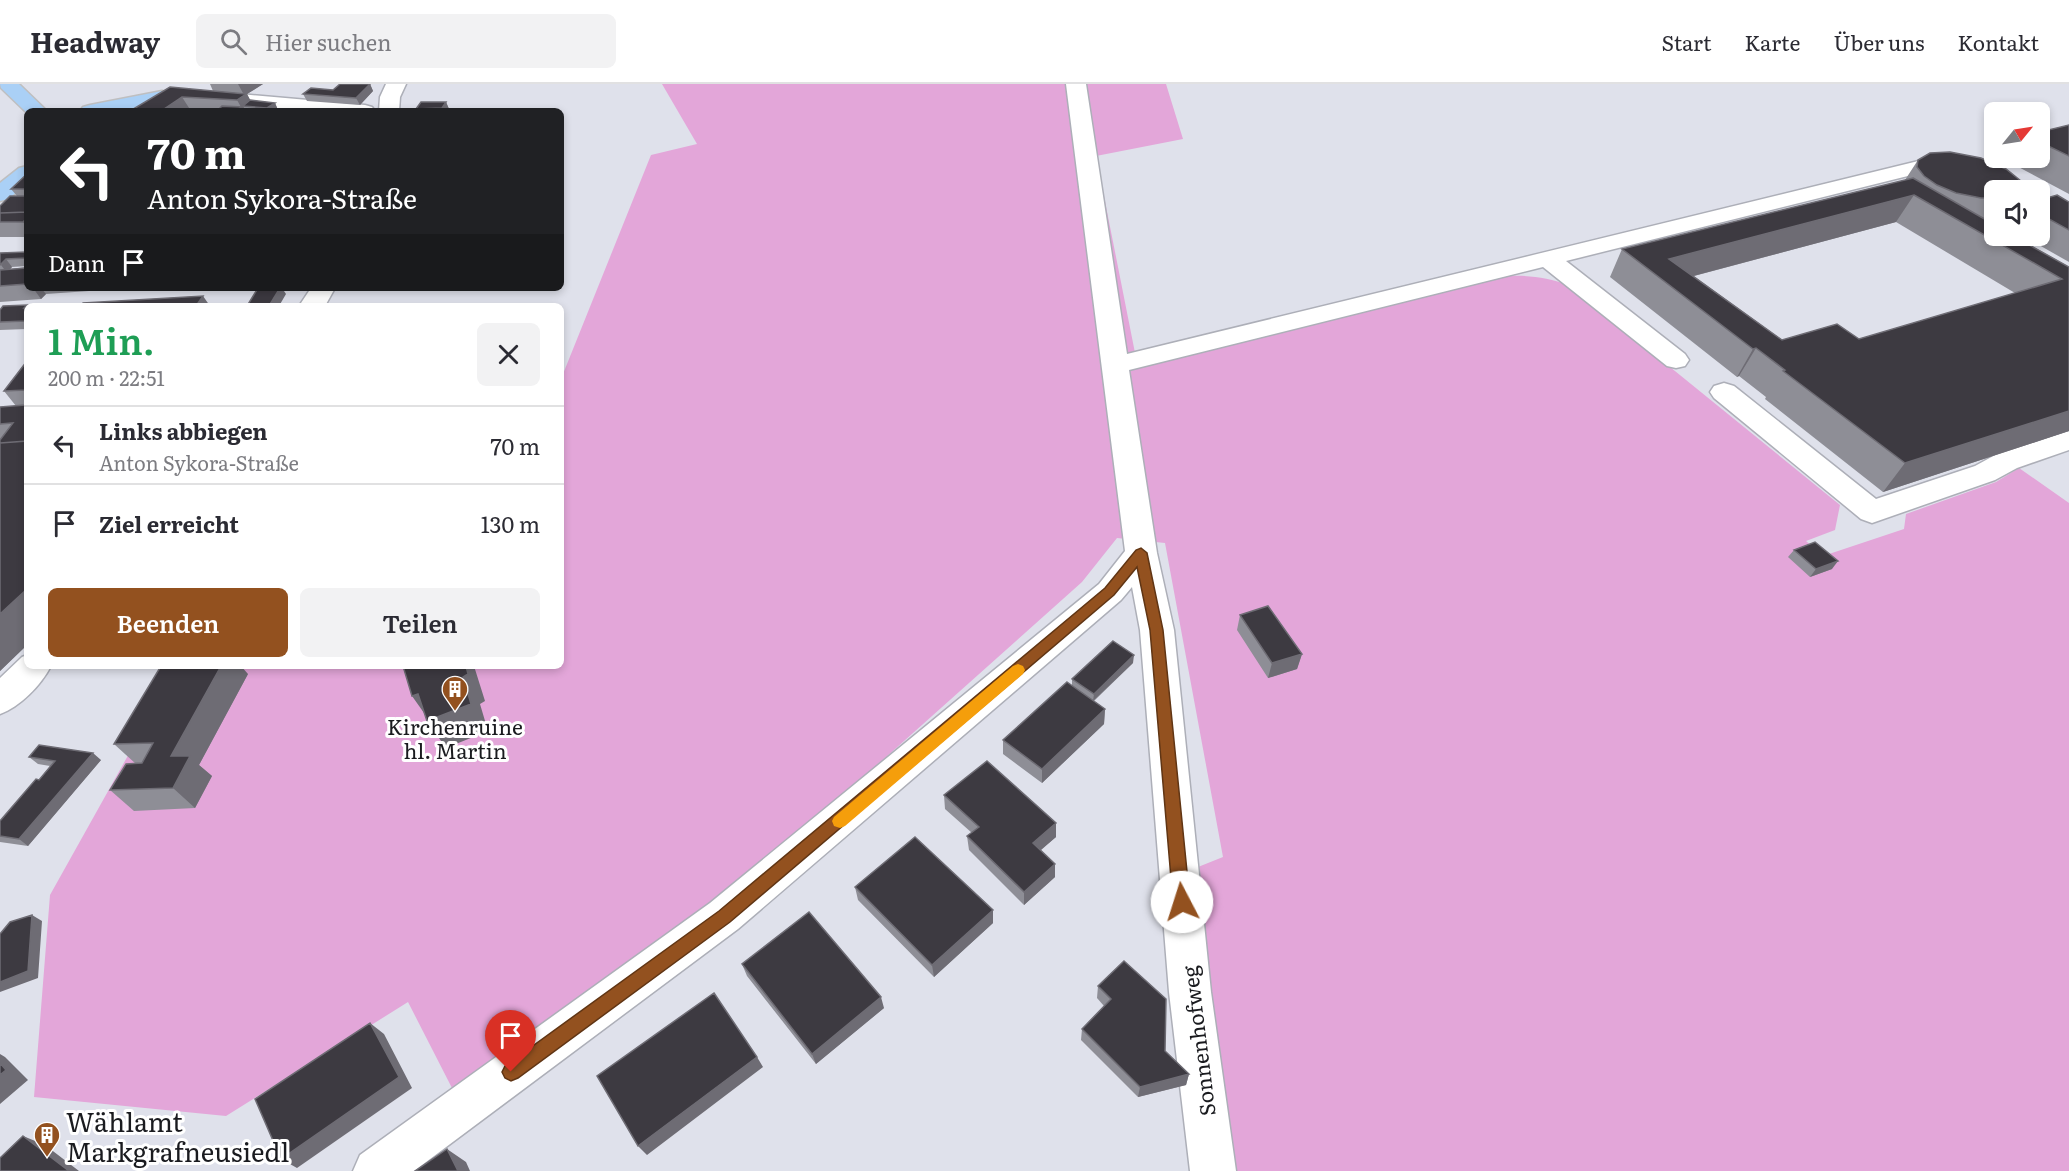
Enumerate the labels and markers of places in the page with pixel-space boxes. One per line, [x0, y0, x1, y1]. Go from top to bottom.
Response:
building icon: Kirchenruine hl. Martin [440, 674, 470, 712]
place label: Kirchenruine hl. Martin [387, 710, 523, 765]
pin [485, 1010, 536, 1072]
place label: Wählamt Markgrafneusiedl [66, 1101, 290, 1170]
building icon: Wählamt Markgrafneusiedl [32, 1120, 62, 1158]

